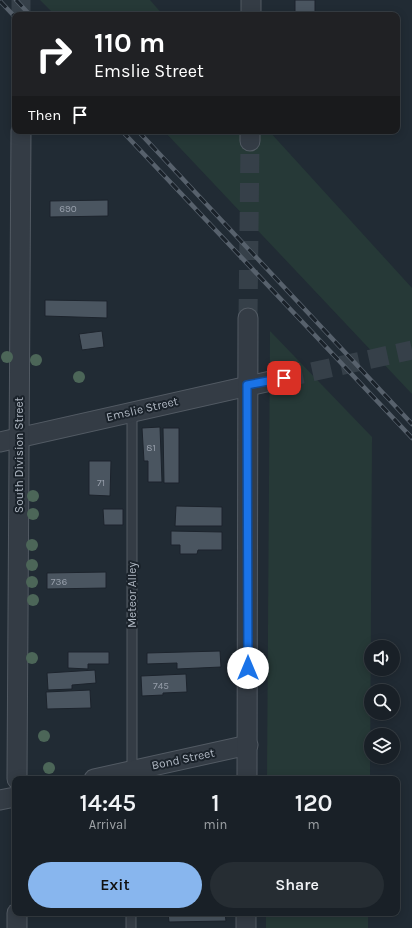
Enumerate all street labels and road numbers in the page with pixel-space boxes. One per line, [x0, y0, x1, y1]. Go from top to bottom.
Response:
street label: Emslie Street [105, 394, 180, 424]
street label: South Division Street [12, 396, 26, 513]
street label: Meteor Alley [125, 562, 139, 628]
street label: Bond Street [150, 745, 216, 773]

